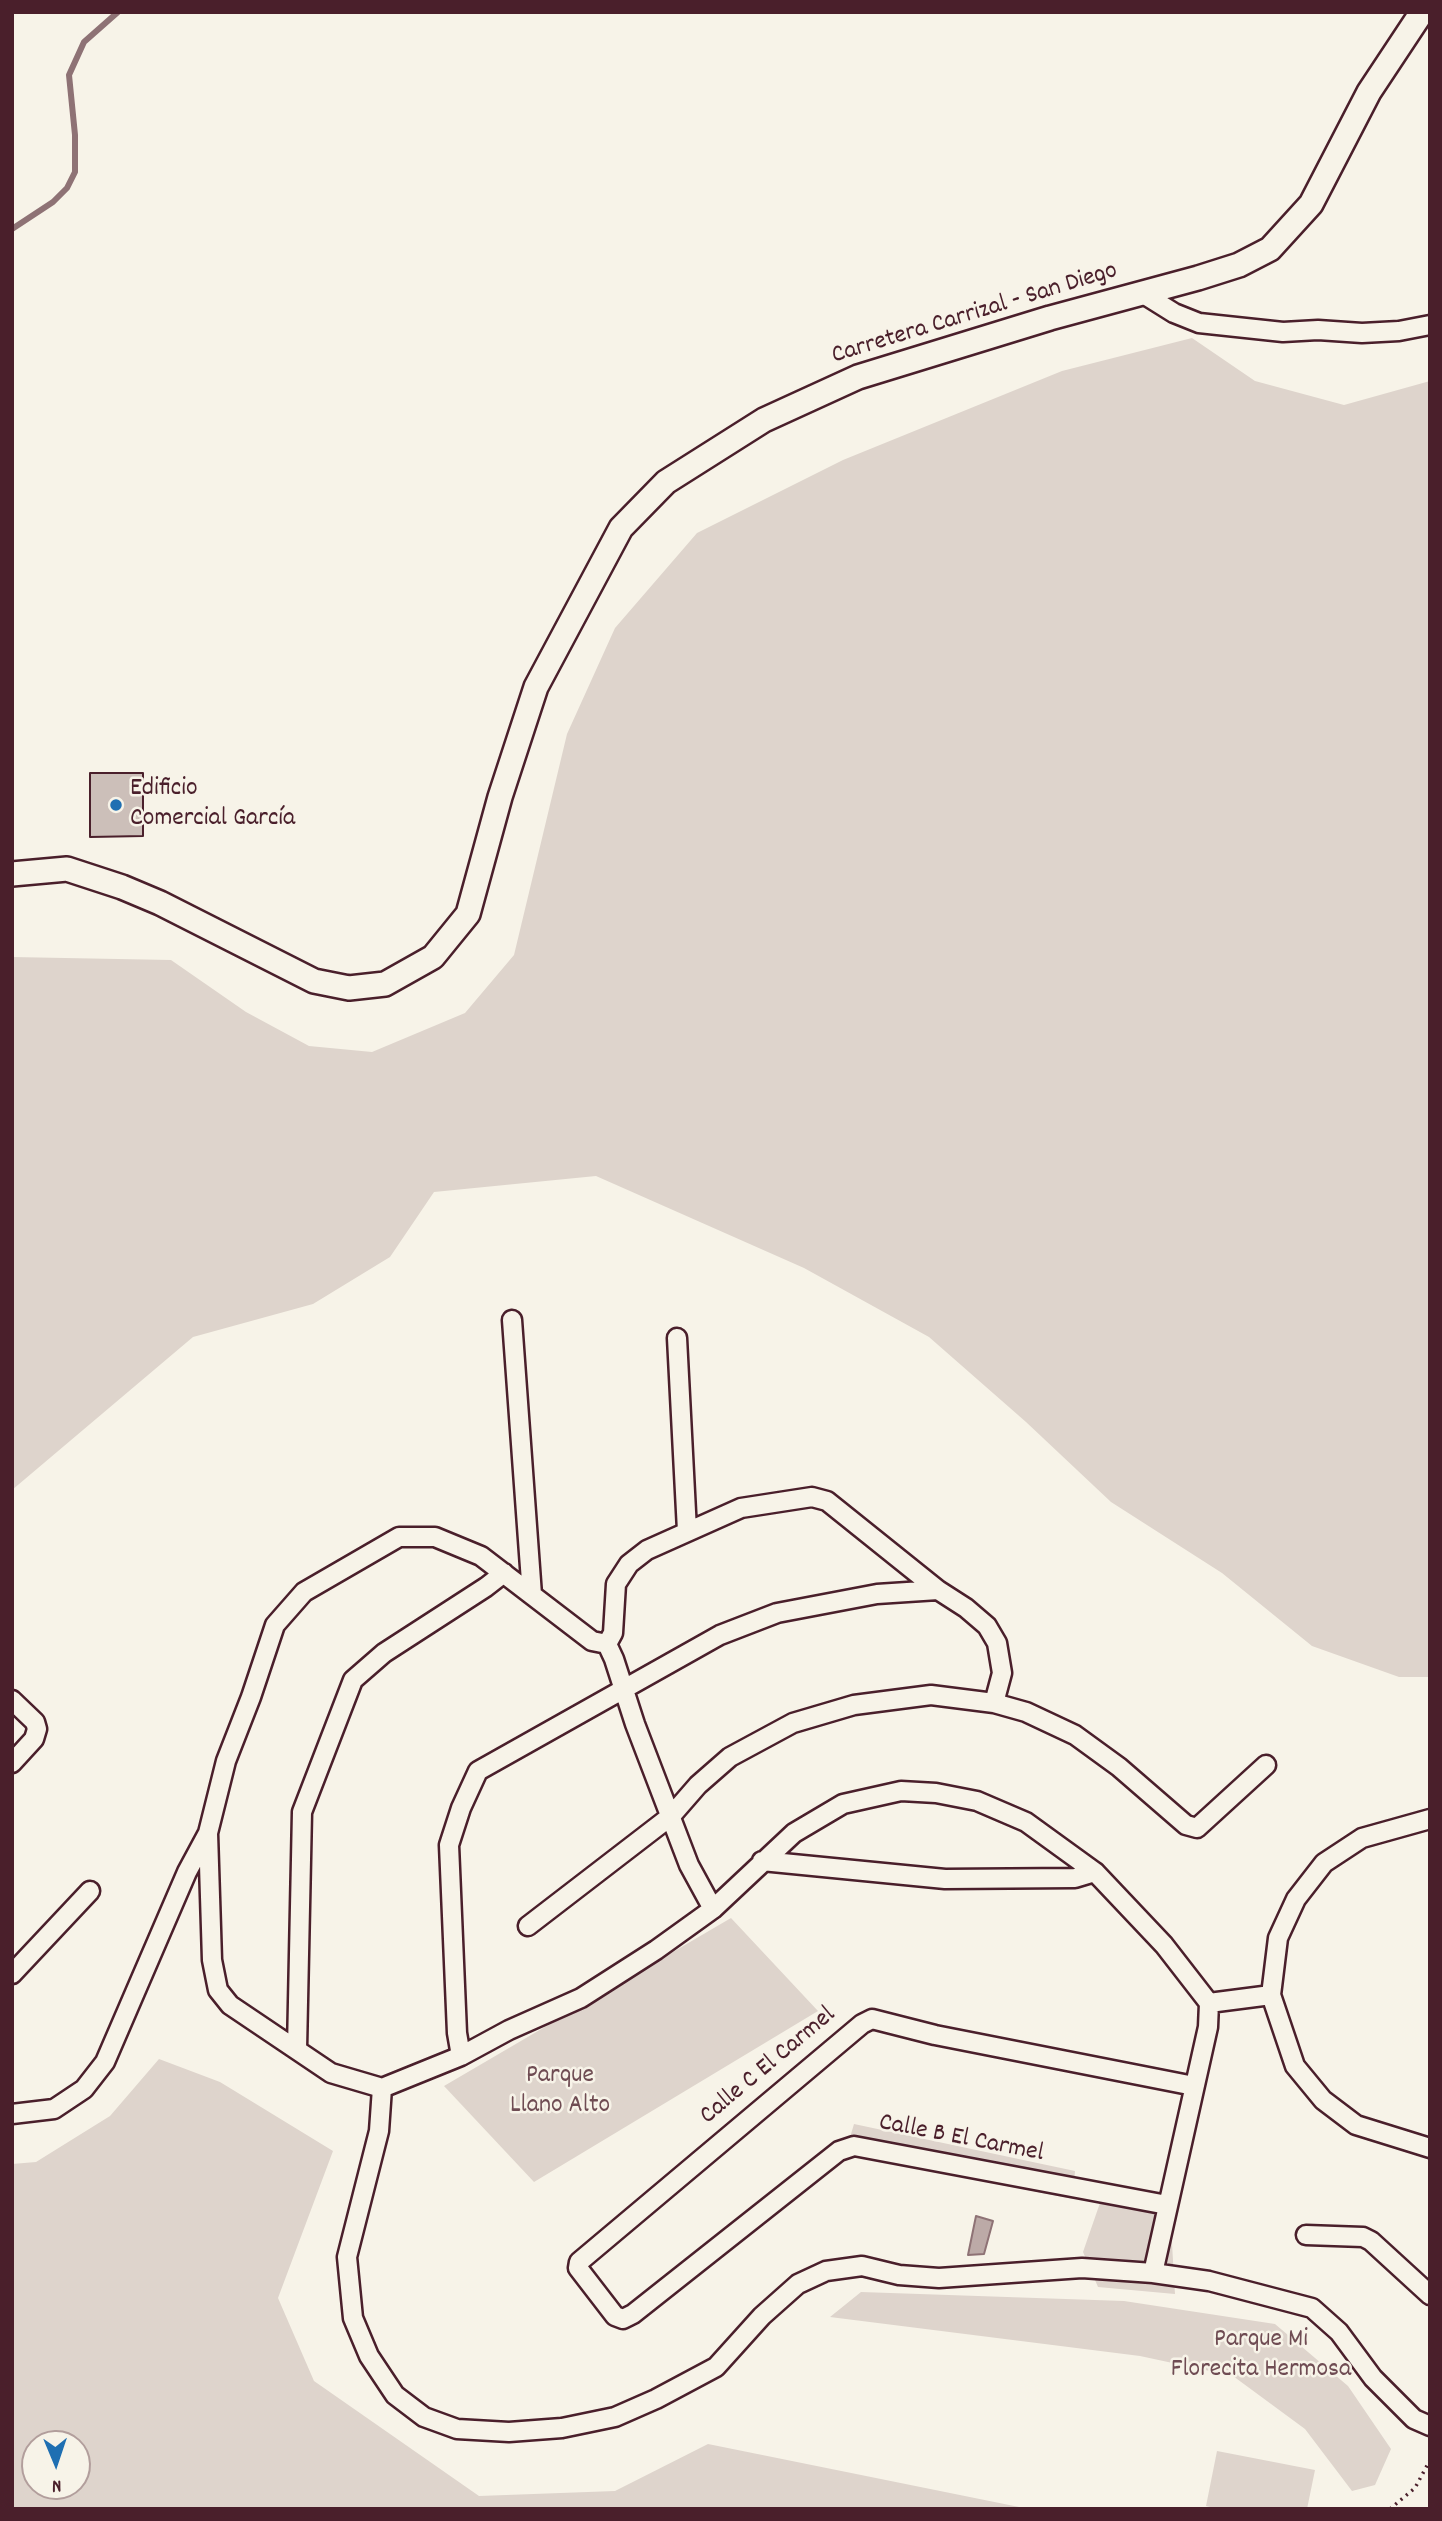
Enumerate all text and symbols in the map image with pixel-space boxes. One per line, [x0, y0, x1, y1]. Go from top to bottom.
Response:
street label: Carretera Carrizal - San Diego [828, 257, 1122, 373]
place label: Edificio Comercial García [130, 774, 295, 836]
marker: Edificio Comercial García [108, 797, 124, 813]
street label: Calle C El Carmel [695, 2001, 843, 2133]
park label: Parque Llano Alto [510, 2061, 610, 2122]
street label: Calle B El Carmel [876, 2109, 1046, 2171]
park label: Parque Mi Florecita Hermosa [1171, 2325, 1351, 2386]
north arrow [21, 2430, 91, 2500]
text: N [52, 2471, 62, 2498]

